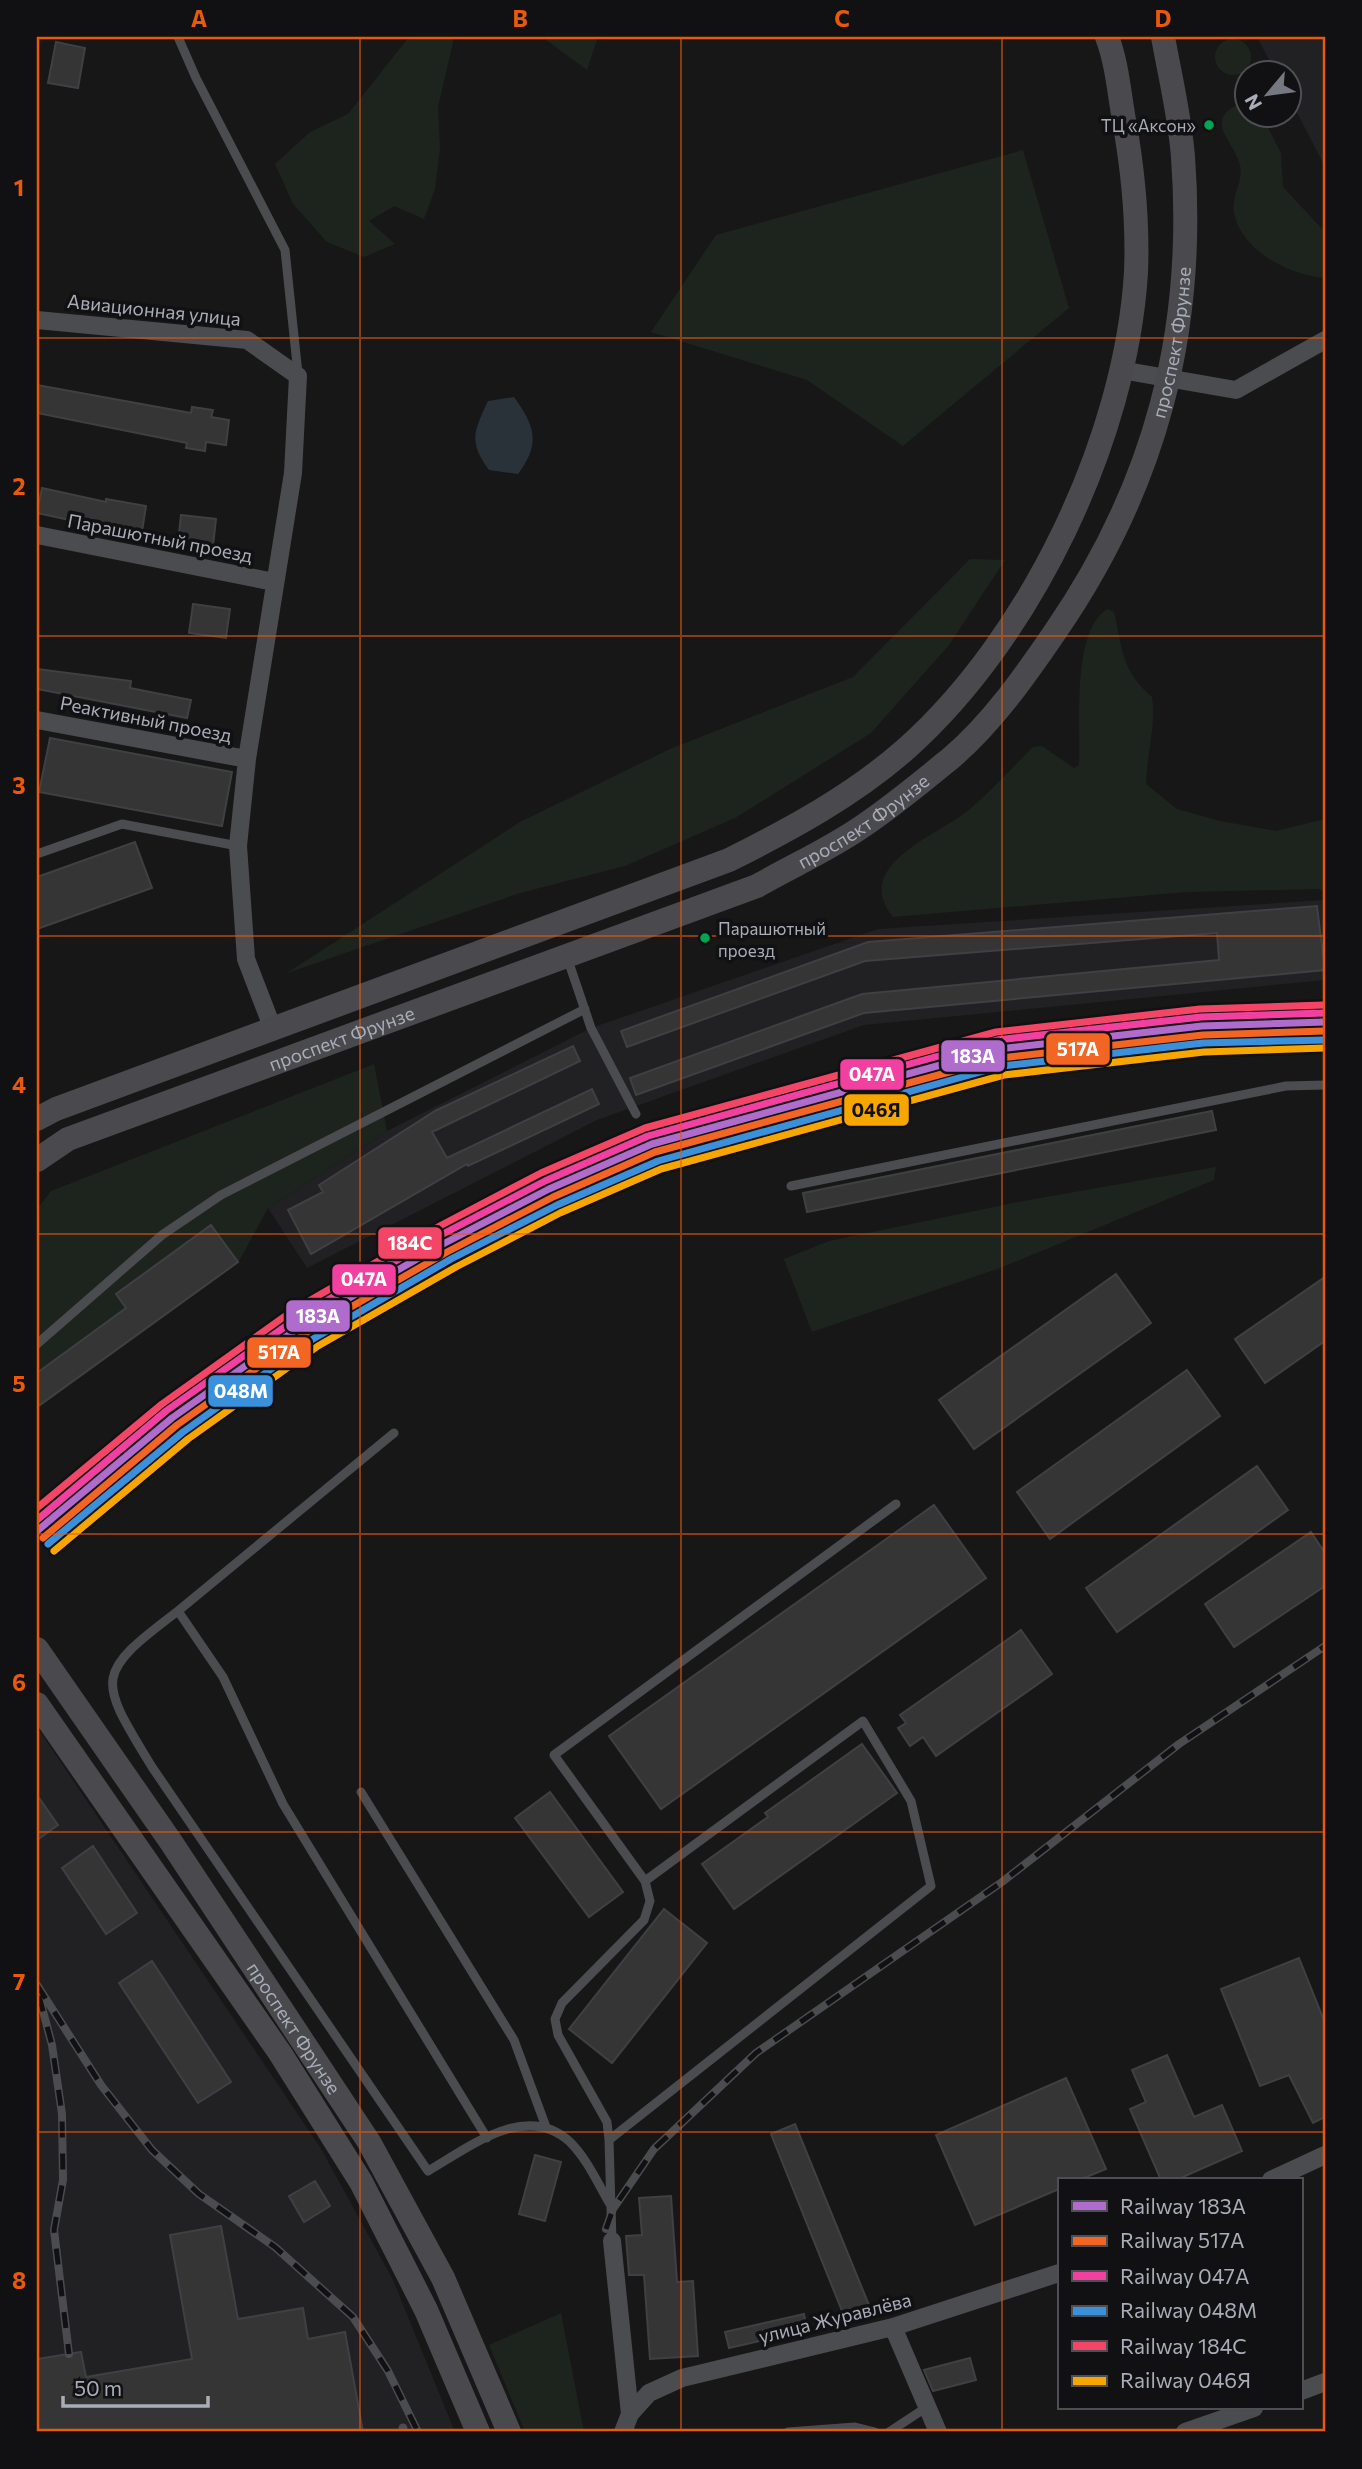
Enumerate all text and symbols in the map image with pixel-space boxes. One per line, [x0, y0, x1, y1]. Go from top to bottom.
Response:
text: A [191, 4, 208, 32]
text: B [512, 4, 528, 32]
text: C [834, 4, 850, 32]
text: D [1155, 4, 1172, 32]
north arrow [1232, 60, 1302, 130]
text: N [1239, 91, 1266, 114]
place label: ТЦ «Аксон» [1101, 115, 1196, 136]
marker: ТЦ «Аксон» [1202, 118, 1216, 132]
text: 1 [14, 173, 24, 201]
street label: проспект Фрунзе [1147, 266, 1195, 421]
street label: Авиационная улица [66, 289, 242, 330]
text: 2 [12, 472, 26, 500]
street label: Парашютный проезд [66, 508, 255, 567]
street label: Реактивный проезд [58, 691, 234, 746]
street label: проспект Фрунзе [794, 769, 933, 873]
text: 3 [12, 771, 26, 799]
place label: Парашютный проезд [718, 918, 826, 961]
marker: Парашютный проезд [698, 931, 712, 945]
street label: проспект Фрунзе [266, 1001, 417, 1075]
line badge: 517А [1045, 1032, 1111, 1066]
text: 517А [1057, 1037, 1099, 1060]
line badge: 183А [940, 1039, 1006, 1073]
text: 183А [951, 1044, 996, 1067]
line badge: 047А [839, 1058, 905, 1091]
text: 047А [849, 1062, 896, 1085]
text: 4 [12, 1070, 26, 1098]
line badge: 046Я [843, 1093, 910, 1127]
text: 046Я [851, 1098, 901, 1121]
line badge: 184С [377, 1226, 443, 1260]
text: 184С [388, 1231, 433, 1254]
line badge: 047А [331, 1263, 397, 1296]
text: 047А [341, 1267, 388, 1290]
line badge: 183А [285, 1299, 351, 1333]
text: 183А [296, 1304, 341, 1327]
line badge: 517А [246, 1336, 312, 1369]
text: 517А [258, 1340, 300, 1363]
text: 5 [12, 1369, 26, 1397]
line badge: 048М [207, 1374, 274, 1408]
text: 048М [214, 1379, 268, 1402]
text: 6 [12, 1668, 26, 1696]
street label: проспект Фрунзе [242, 1958, 346, 2098]
text: 7 [13, 1967, 25, 1995]
legend [1058, 2178, 1302, 2410]
text: Railway 183А [1120, 2193, 1246, 2218]
text: Railway 517А [1120, 2227, 1245, 2252]
text: Railway 047А [1120, 2263, 1249, 2288]
text: 8 [12, 2266, 26, 2294]
street label: улица Журавлёва [756, 2287, 914, 2348]
text: Railway 048М [1120, 2297, 1257, 2322]
text: Railway 184С [1120, 2333, 1247, 2358]
scale bar [63, 2364, 208, 2408]
text: Railway 046Я [1120, 2367, 1251, 2392]
text: 50 m [74, 2375, 122, 2400]

